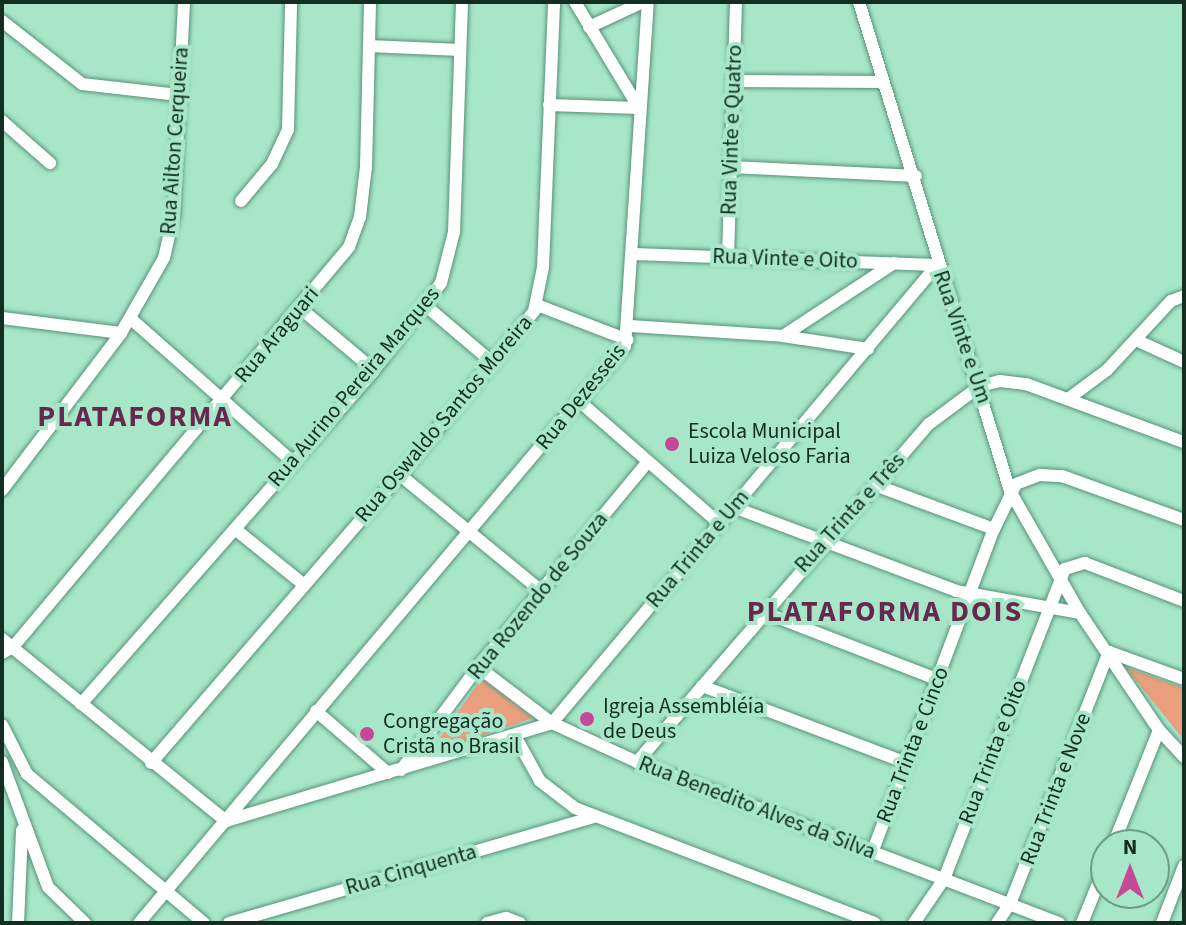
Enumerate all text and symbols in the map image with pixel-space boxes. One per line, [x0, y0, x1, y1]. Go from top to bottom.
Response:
street label: Rua Vinte e Quatro [716, 44, 748, 216]
street label: Rua Ailton Cerqueira [155, 46, 195, 236]
street label: Rua Vinte e Oito [712, 243, 858, 275]
street label: Rua Vinte e Um [927, 267, 997, 407]
street label: Rua Araguari [229, 282, 325, 388]
street label: Rua Aurino Pereira Marques [263, 282, 445, 492]
street label: Rua Oswaldo Santos Moreira [350, 310, 538, 528]
street label: Rua Dezesseis [530, 339, 632, 455]
district label: PLATAFORMA [37, 399, 233, 435]
place label: Escola Municipal Luiza Veloso Faria [688, 418, 850, 470]
marker: Escola Municipal Luiza Veloso Faria [663, 435, 681, 453]
street label: Rua Trinta e Três [789, 448, 911, 578]
street label: Rua Trinta e Um [641, 485, 755, 613]
street label: Rua Rozendo de Souza [462, 507, 614, 685]
district label: PLATAFORMA DOIS [747, 594, 1023, 630]
street label: Rua Trinta e Cinco [871, 663, 955, 827]
street label: Rua Trinta e Oito [953, 676, 1033, 828]
place label: Igreja Assembléia de Deus [603, 693, 764, 744]
place label: Congregação Cristã no Brasil [383, 708, 520, 760]
street label: Rua Trinta e Nove [1015, 709, 1097, 869]
marker: Igreja Assembléia de Deus [578, 710, 596, 728]
marker: Congregação Cristã no Brasil [358, 725, 376, 743]
street label: Rua Benedito Alves da Silva [635, 751, 879, 865]
north arrow [1090, 829, 1170, 909]
text: N [1123, 831, 1137, 863]
street label: Rua Cinquenta [342, 839, 480, 901]

